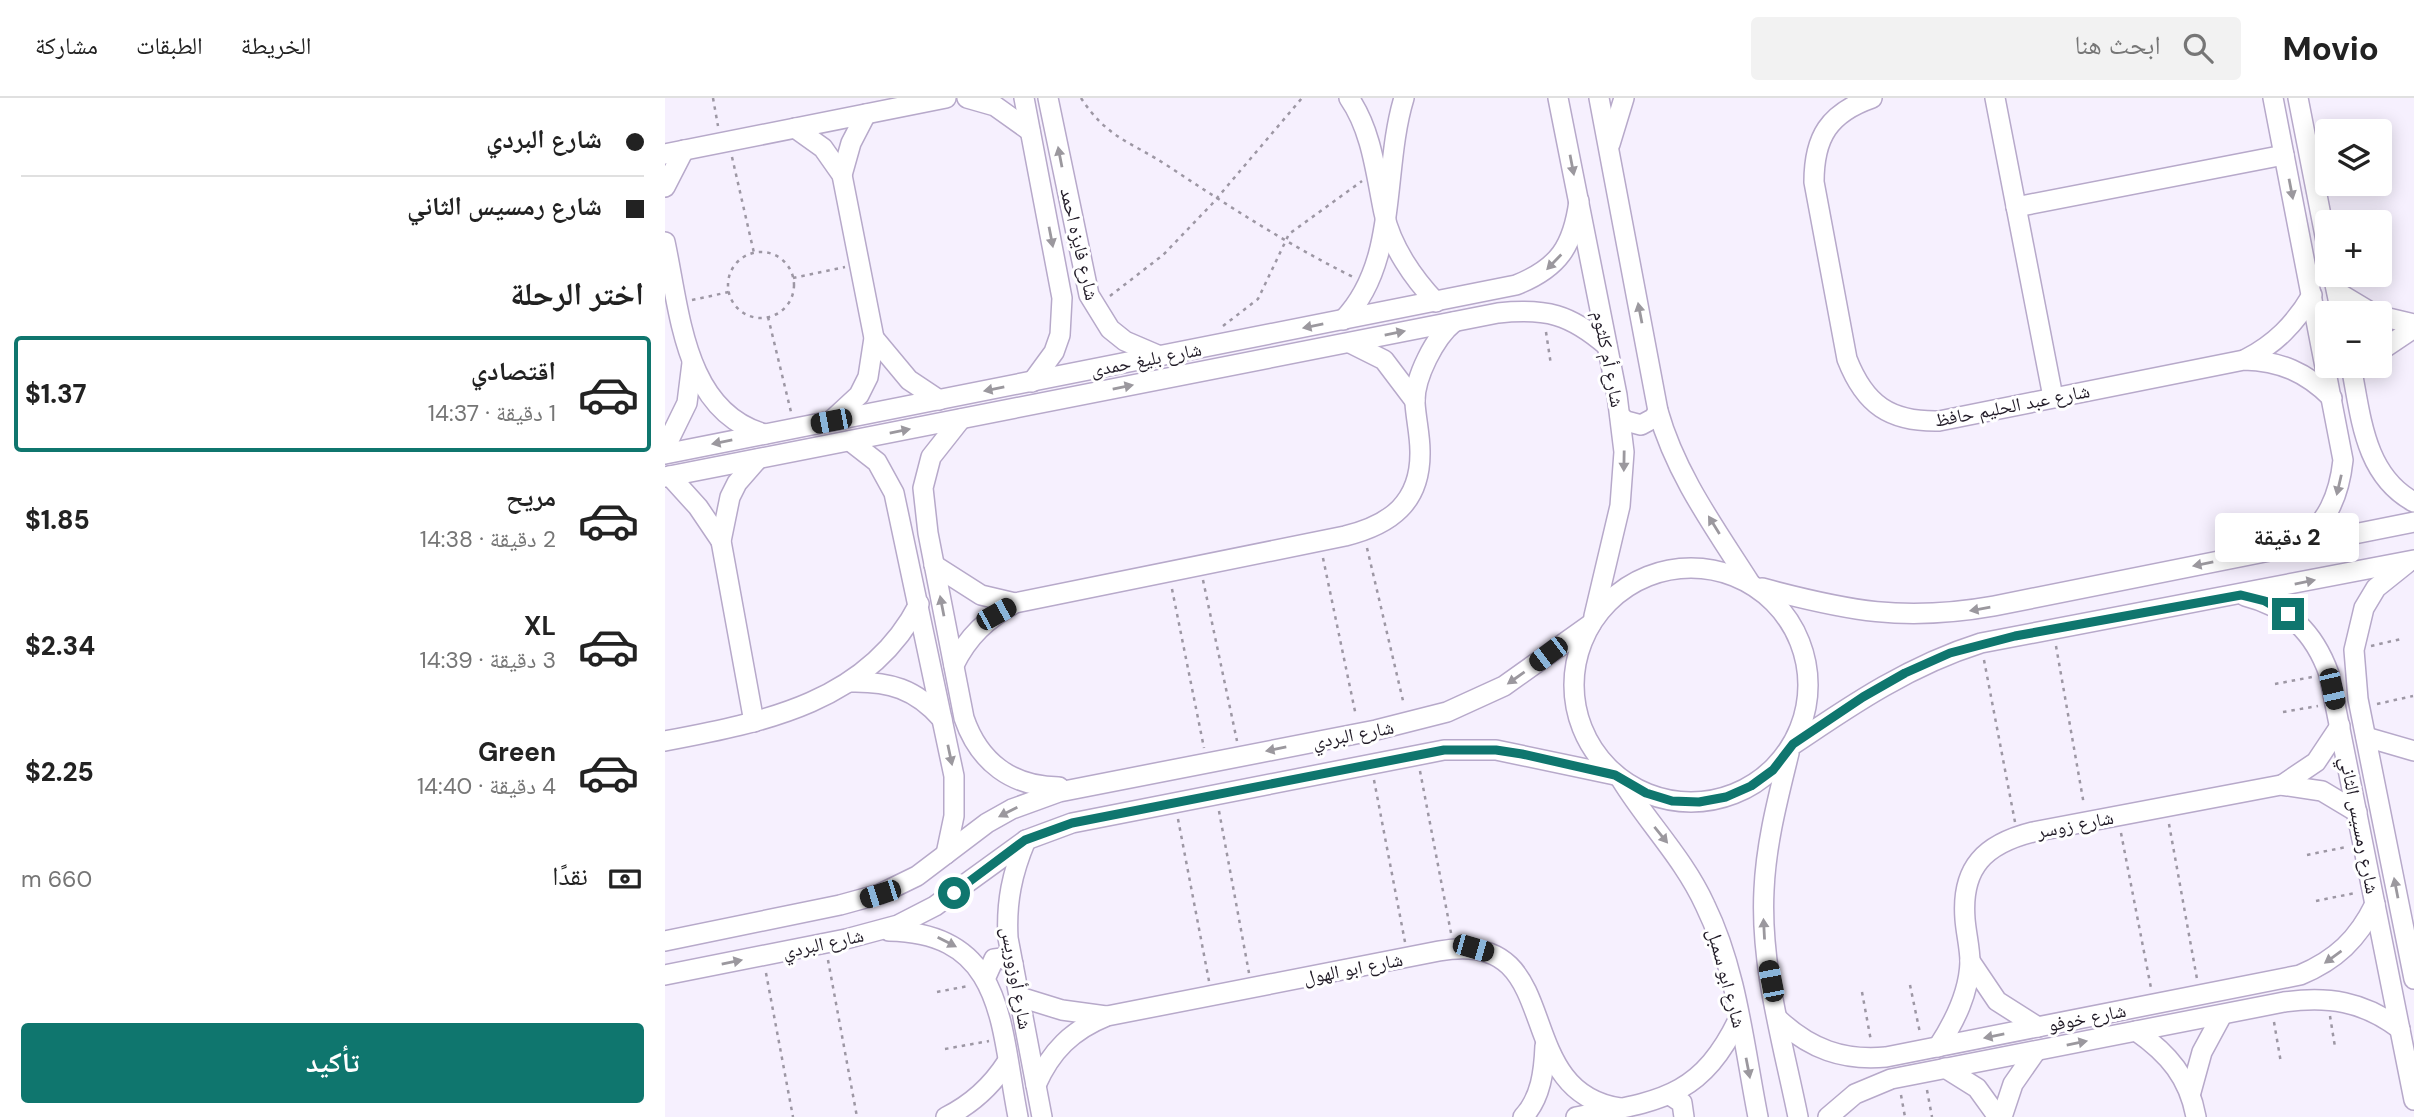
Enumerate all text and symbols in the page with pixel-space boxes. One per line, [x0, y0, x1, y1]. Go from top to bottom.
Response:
search box [1751, 17, 2241, 80]
text: Movio [2283, 27, 2379, 70]
text: ابحث هنا [2074, 28, 2161, 62]
icon: search [2179, 29, 2217, 67]
text: مشاركة [35, 30, 98, 61]
text: الطبقات [136, 30, 203, 61]
text: الخريطة [241, 30, 311, 61]
map controls [2315, 119, 2392, 378]
button: layers [2315, 119, 2392, 196]
text: شارع البردي [486, 122, 602, 156]
one-way arrow [1055, 146, 1066, 168]
one-way arrow [1566, 154, 1577, 176]
one-way arrow [2286, 178, 2297, 200]
street label: شارع فايزه احمد [1054, 186, 1105, 303]
text: شارع رمسيس الثاني [407, 189, 602, 223]
button: + [2315, 210, 2392, 287]
one-way arrow [1045, 226, 1056, 248]
one-way arrow [1545, 254, 1562, 271]
text: اختر الرحلة [510, 273, 644, 315]
button: − [2315, 301, 2392, 378]
one-way arrow [1634, 302, 1645, 324]
street label: شارع أم كلثوم [1586, 309, 1630, 410]
one-way arrow [1302, 321, 1324, 332]
one-way arrow [1384, 328, 1406, 339]
street label: شارع بليغ حمدى [1088, 336, 1204, 383]
text: اقتصادي [471, 354, 556, 388]
icon: car [577, 363, 640, 426]
text: $1.37 [25, 377, 87, 411]
street label: شارع عبد الحليم حافظ [1932, 378, 2092, 433]
one-way arrow [1112, 381, 1134, 392]
one-way arrow [983, 384, 1005, 395]
text: 1 دقيقة · 14:37 [428, 398, 556, 428]
car [809, 407, 854, 435]
one-way arrow [889, 425, 911, 436]
one-way arrow [711, 437, 733, 448]
one-way arrow [1618, 450, 1630, 472]
one-way arrow [2333, 474, 2344, 496]
text: مريح [506, 480, 556, 514]
icon: car [577, 489, 640, 552]
text: $1.85 [25, 503, 90, 537]
callout: 2 دقيقة [2216, 512, 2360, 561]
one-way arrow [1707, 516, 1720, 535]
text: 2 دقيقة [2254, 522, 2320, 552]
text: 2 دقيقة · 14:38 [420, 524, 556, 554]
one-way arrow [2192, 559, 2214, 570]
one-way arrow [2294, 577, 2316, 588]
one-way arrow [936, 595, 947, 617]
car [973, 595, 1020, 633]
route end [2272, 598, 2304, 630]
one-way arrow [1969, 603, 1991, 614]
text: XL [524, 609, 556, 643]
icon: car [577, 615, 640, 678]
text: $2.34 [25, 629, 95, 663]
car [1525, 633, 1572, 675]
text: 3 دقيقة · 14:39 [420, 645, 556, 675]
car [2318, 666, 2347, 712]
one-way arrow [1507, 671, 1525, 685]
street label: شارع البردي [1310, 714, 1397, 757]
text: Green [478, 735, 556, 769]
icon: car [577, 741, 640, 804]
one-way arrow [944, 744, 955, 766]
one-way arrow [1265, 744, 1287, 755]
street label: شارع رمسيس الثاني [2331, 754, 2385, 896]
text: $2.25 [25, 755, 94, 789]
text: 4 دقيقة · 14:40 [417, 771, 556, 801]
street label: شارع زوسر [2034, 805, 2116, 844]
one-way arrow [997, 806, 1017, 818]
one-way arrow [1653, 827, 1668, 844]
text: نقدًا [552, 859, 588, 893]
icon: cash [606, 860, 644, 898]
text: 660 m [21, 864, 92, 894]
route start [938, 877, 970, 909]
one-way arrow [2390, 877, 2401, 899]
car [857, 878, 904, 910]
one-way arrow [1759, 918, 1770, 940]
street label: شارع البردي [780, 923, 867, 967]
street label: شارع أوزوريس [995, 925, 1038, 1031]
street label: شارع ابو سمبل [1701, 926, 1752, 1031]
car [1450, 932, 1497, 964]
one-way arrow [937, 936, 957, 947]
street label: شارع ابو الهول [1301, 947, 1405, 990]
one-way arrow [2324, 950, 2342, 964]
one-way arrow [721, 956, 743, 967]
car [1757, 958, 1786, 1004]
street label: شارع خوفو [2046, 998, 2128, 1037]
button: تأكيد [21, 1023, 644, 1103]
one-way arrow [1983, 1030, 2005, 1041]
one-way arrow [2066, 1037, 2088, 1048]
one-way arrow [1743, 1057, 1754, 1079]

